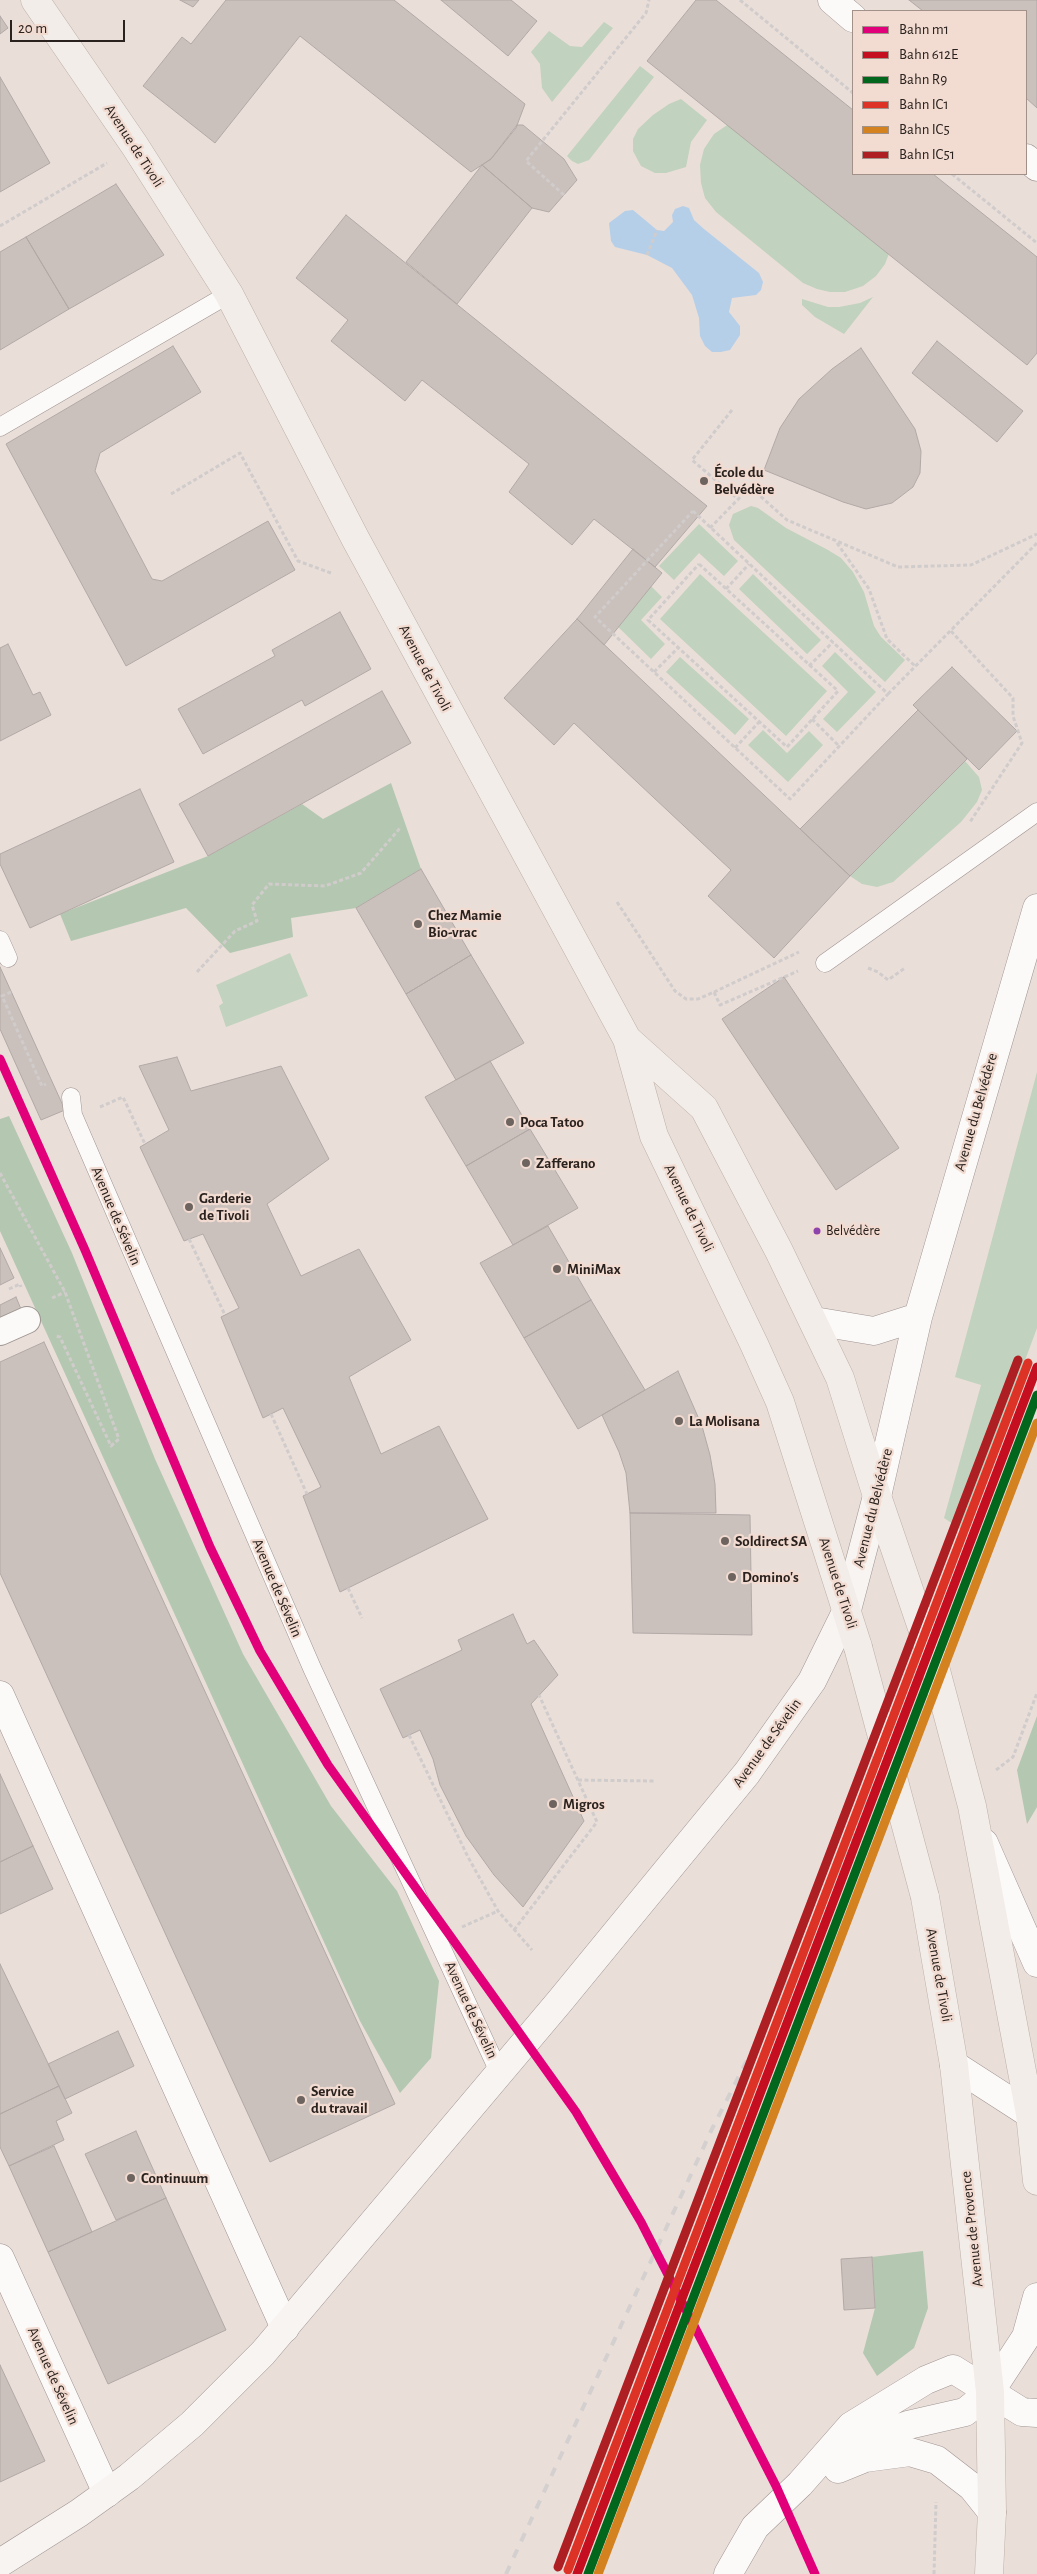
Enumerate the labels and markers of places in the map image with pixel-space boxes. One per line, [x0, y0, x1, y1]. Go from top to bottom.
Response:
place label: École du Belvédère [714, 463, 774, 498]
marker: École du Belvédère [698, 475, 710, 487]
place label: Chez Mamie Bio-vrac [428, 906, 502, 941]
marker: Chez Mamie Bio-vrac [412, 918, 424, 930]
place label: Poca Tatoo [520, 1113, 584, 1131]
marker: Poca Tatoo [504, 1116, 516, 1128]
place label: Zafferano [536, 1154, 596, 1172]
marker: Zafferano [520, 1157, 532, 1169]
place label: Garderie de Tivoli [199, 1189, 251, 1224]
marker: Garderie de Tivoli [183, 1201, 195, 1213]
place label: Belvédère [826, 1223, 880, 1239]
marker: Belvédère [812, 1226, 822, 1236]
place label: MiniMax [567, 1260, 621, 1278]
marker: MiniMax [551, 1263, 563, 1275]
place label: La Molisana [689, 1412, 760, 1430]
marker: La Molisana [673, 1415, 685, 1427]
place label: Soldirect SA [735, 1532, 807, 1550]
marker: Soldirect SA [719, 1535, 731, 1547]
place label: Domino's [742, 1568, 799, 1586]
marker: Domino's [726, 1571, 738, 1583]
place label: Migros [563, 1795, 605, 1813]
marker: Migros [547, 1798, 559, 1810]
place label: Service du travail [311, 2082, 368, 2117]
marker: Service du travail [295, 2094, 307, 2106]
place label: Continuum [141, 2169, 208, 2187]
marker: Continuum [125, 2172, 137, 2184]

